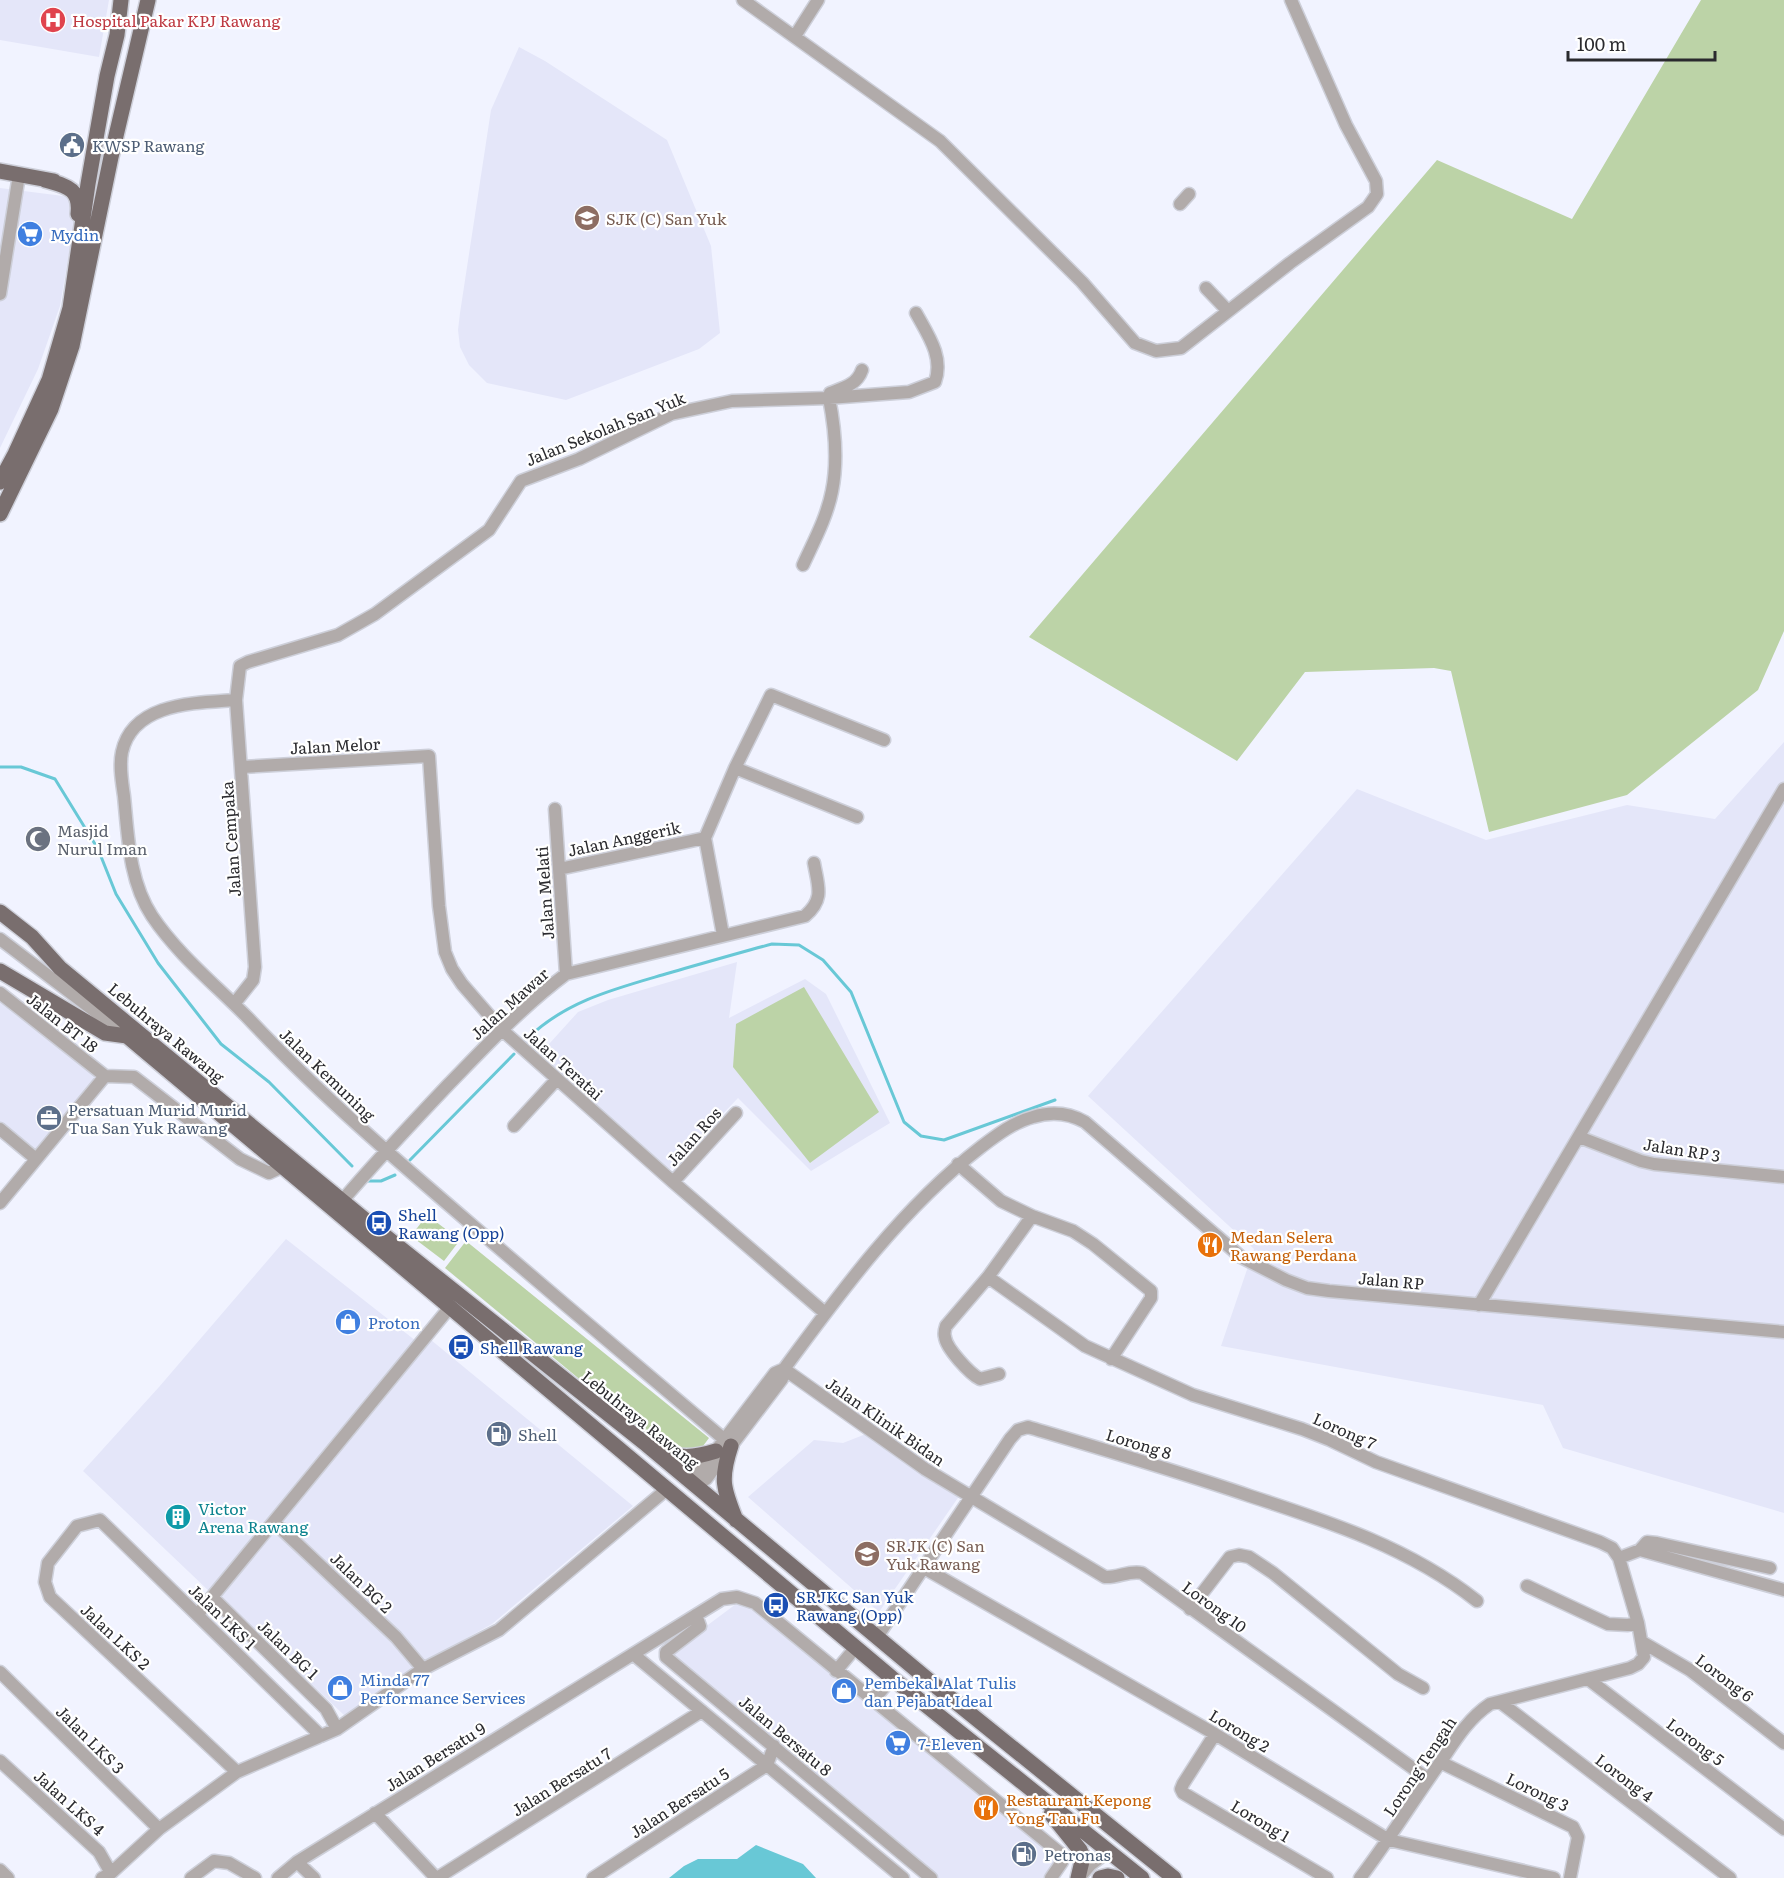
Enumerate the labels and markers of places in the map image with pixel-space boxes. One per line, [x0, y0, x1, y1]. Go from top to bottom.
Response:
hospital icon: Hospital Pakar KPJ Rawang [38, 5, 68, 35]
place label: Hospital Pakar KPJ Rawang [72, 8, 281, 32]
public building icon: KWSP Rawang [57, 130, 87, 160]
place label: KWSP Rawang [92, 133, 205, 157]
school or university icon: SJK (C) San Yuk [572, 203, 602, 233]
place label: SJK (C) San Yuk [606, 206, 727, 230]
supermarket icon: Mydin [15, 219, 45, 249]
place label: Mydin [50, 222, 100, 246]
place label: Masjid Nurul Iman [57, 818, 148, 860]
mosque icon: Masjid Nurul Iman [23, 824, 53, 854]
place label: Persatuan Murid Murid Tua San Yuk Rawang [68, 1097, 247, 1139]
office icon: Persatuan Murid Murid Tua San Yuk Rawang [34, 1103, 64, 1133]
place label: Shell Rawang (Opp) [398, 1202, 505, 1244]
bus stop icon: Shell Rawang (Opp) [364, 1208, 394, 1238]
place label: Medan Selera Rawang Perdana [1230, 1224, 1357, 1266]
restaurant icon: Medan Selera Rawang Perdana [1195, 1230, 1225, 1260]
shop icon: Proton [333, 1307, 363, 1337]
place label: Proton [368, 1310, 421, 1334]
bus stop icon: Shell Rawang [446, 1332, 476, 1362]
place label: Shell Rawang [480, 1335, 583, 1359]
fuel station icon: Shell [484, 1419, 514, 1449]
place label: Shell [518, 1422, 557, 1446]
place label: Victor Arena Rawang [198, 1496, 308, 1538]
building icon: Victor Arena Rawang [163, 1502, 193, 1532]
place label: SRJK (C) San Yuk Rawang [886, 1533, 985, 1575]
school or university icon: SRJK (C) San Yuk Rawang [852, 1539, 882, 1569]
place label: SRJKC San Yuk Rawang (Opp) [796, 1584, 914, 1626]
bus stop icon: SRJKC San Yuk Rawang (Opp) [761, 1590, 791, 1620]
place label: Minda 77 Performance Services [360, 1667, 525, 1709]
place label: Pembekal Alat Tulis dan Pejabat Ideal [864, 1670, 1016, 1712]
shop icon: Minda 77 Performance Services [325, 1673, 355, 1703]
shop icon: Pembekal Alat Tulis dan Pejabat Ideal [829, 1676, 859, 1706]
supermarket icon: 7-Eleven [883, 1728, 913, 1758]
place label: 7-Eleven [918, 1731, 982, 1755]
place label: Restaurant Kepong Yong Tau Fu [1006, 1787, 1151, 1829]
restaurant icon: Restaurant Kepong Yong Tau Fu [971, 1793, 1001, 1823]
fuel station icon: Petronas [1009, 1839, 1039, 1869]
place label: Petronas [1044, 1842, 1111, 1866]

